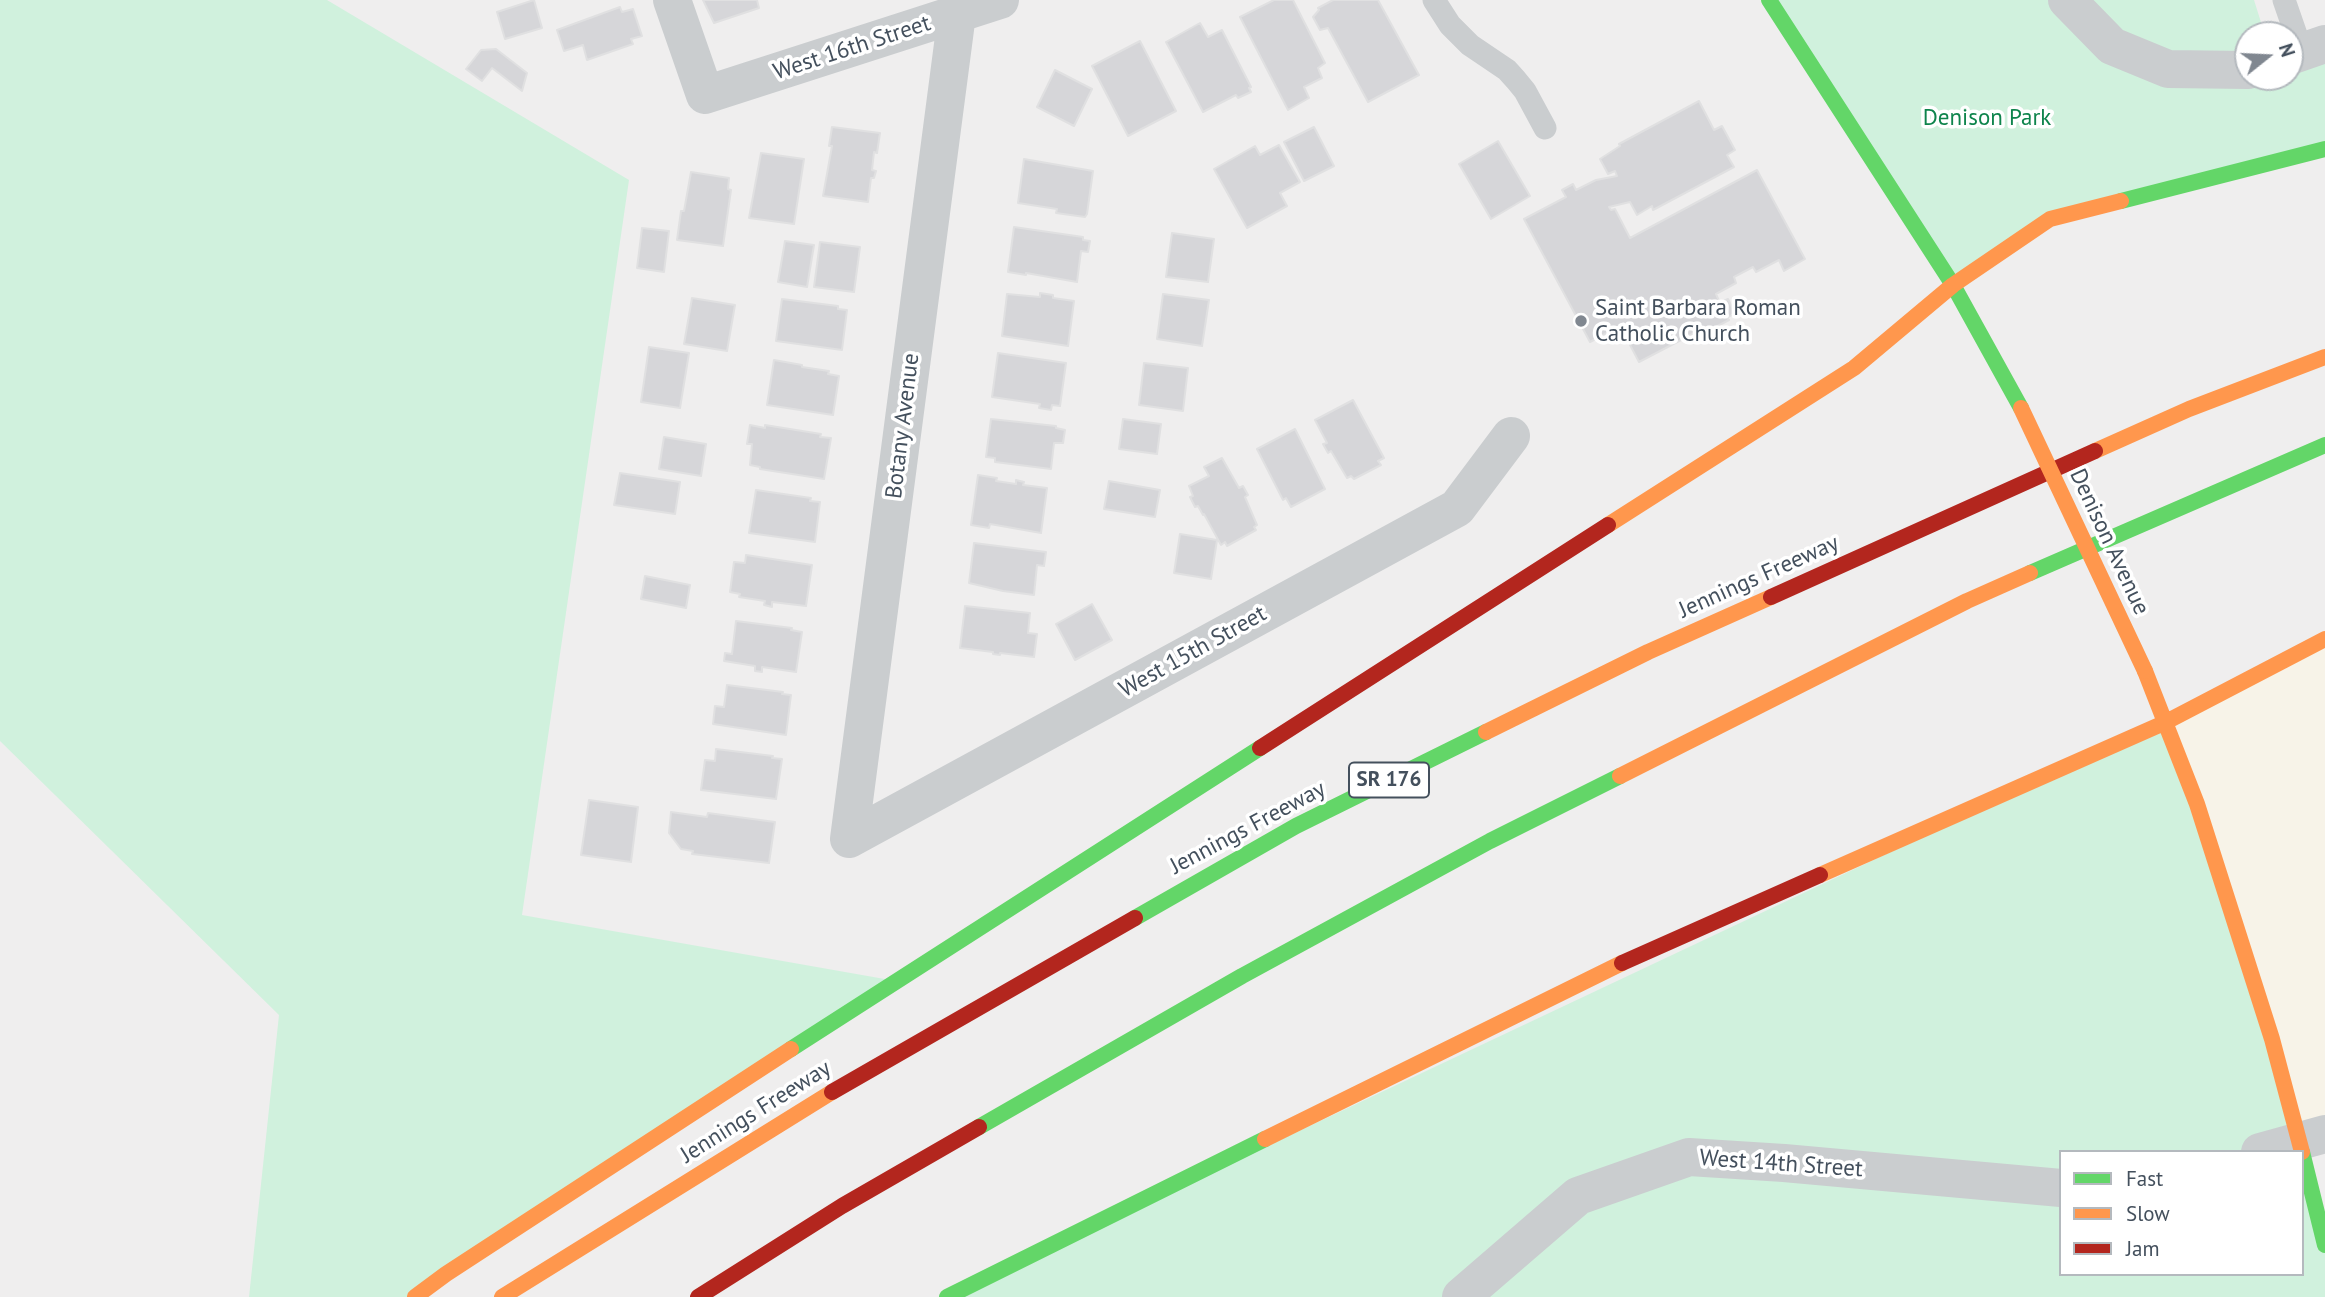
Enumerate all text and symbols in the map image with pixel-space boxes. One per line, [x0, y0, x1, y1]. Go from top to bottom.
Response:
street label: West 16th Street [770, 10, 934, 86]
north arrow [2234, 21, 2304, 91]
text: N [2274, 40, 2300, 60]
park label: Denison Park [1923, 104, 2051, 132]
place label: Saint Barbara Roman Catholic Church [1595, 294, 1801, 348]
marker: Saint Barbara Roman Catholic Church [1573, 313, 1589, 329]
street label: Botany Avenue [880, 352, 926, 500]
street label: Denison Avenue [2063, 465, 2155, 619]
street label: Jennings Freeway [1675, 529, 1843, 625]
street label: West 15th Street [1115, 600, 1271, 704]
road number: SR 176 [1349, 762, 1429, 798]
street label: Jennings Freeway [1166, 775, 1330, 881]
street label: Jennings Freeway [676, 1055, 836, 1169]
street label: West 14th Street [1698, 1145, 1864, 1183]
legend [2059, 1150, 2304, 1276]
text: Fast [2126, 1165, 2163, 1192]
text: Slow [2126, 1200, 2170, 1227]
text: Jam [2126, 1235, 2160, 1262]

